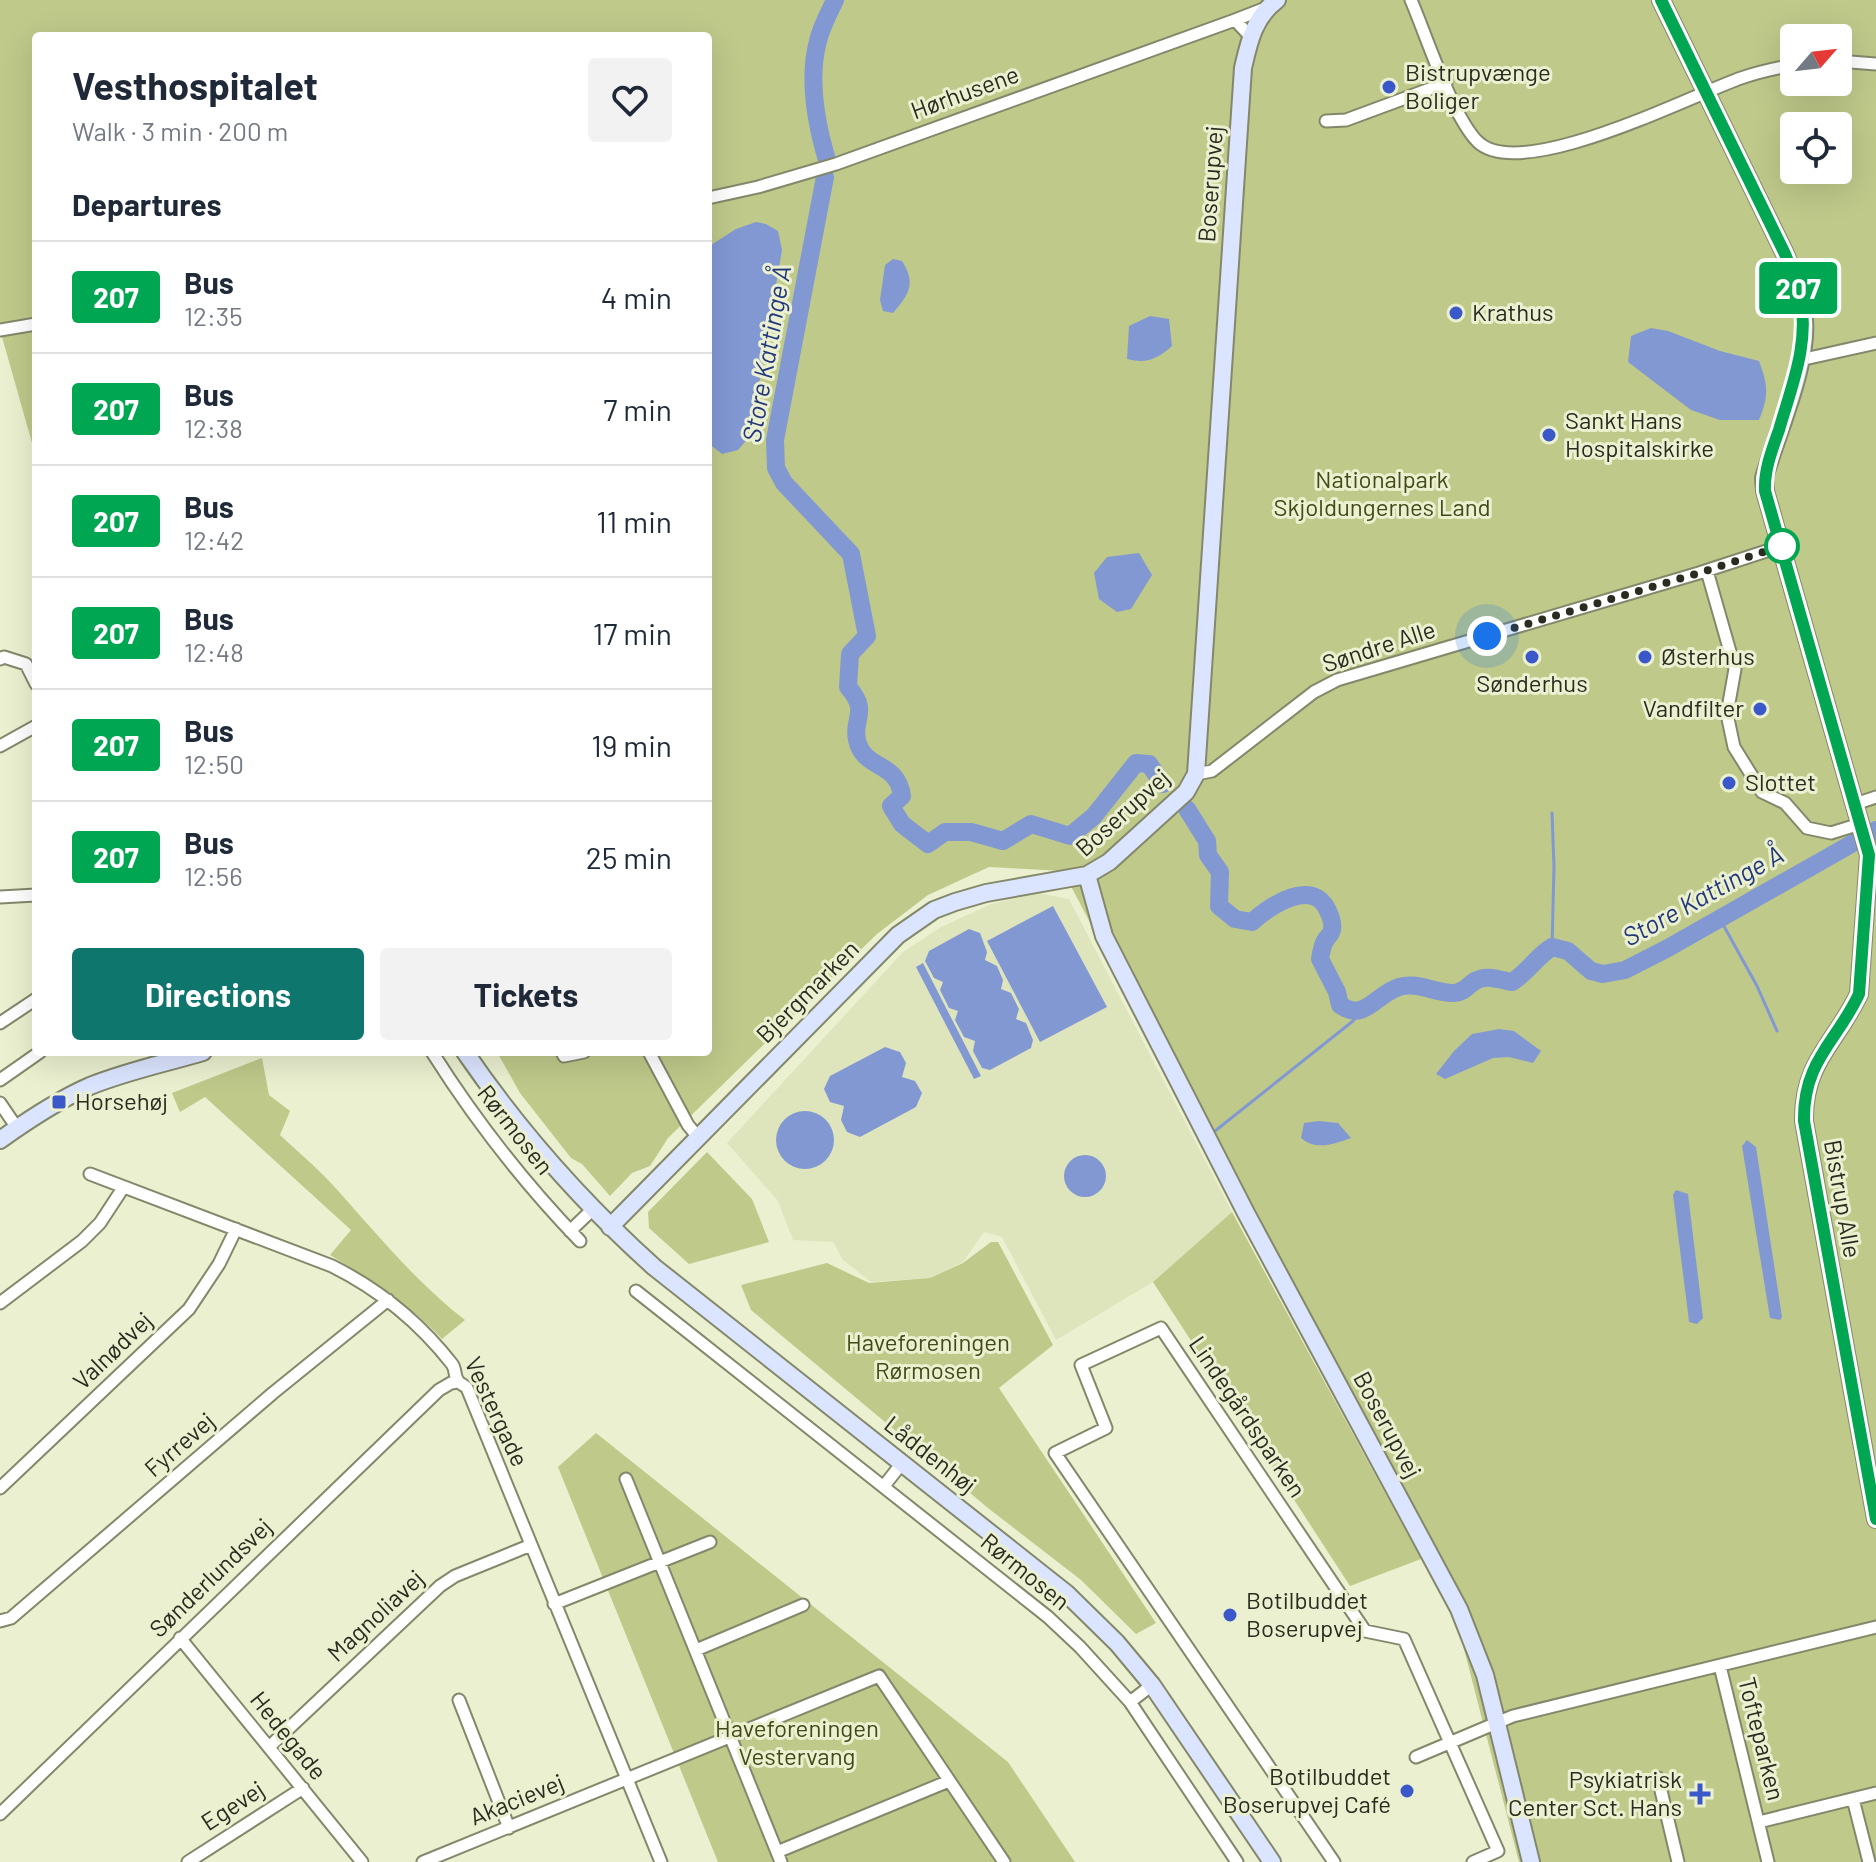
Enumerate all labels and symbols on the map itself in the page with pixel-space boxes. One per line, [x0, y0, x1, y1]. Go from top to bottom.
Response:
north arrow [1780, 24, 1852, 96]
place label: Bistrupvænge Boliger [1405, 57, 1551, 114]
street label: Hørhusene [907, 59, 1022, 125]
marker: Bistrupvænge Boliger [1380, 78, 1398, 96]
street label: Boserupvej [1191, 125, 1228, 243]
line badge: 207 [1752, 262, 1844, 314]
water label: Store Kattinge Å [735, 263, 796, 445]
place label: Krathus [1472, 297, 1554, 326]
marker: Krathus [1447, 304, 1465, 322]
place label: Sankt Hans Hospitalskirke [1565, 405, 1714, 462]
marker: Sankt Hans Hospitalskirke [1540, 426, 1558, 444]
park label: Nationalpark Skjoldungernes Land [1273, 464, 1491, 521]
unlabelled marker [1765, 529, 1799, 563]
street label: Søndre Alle [1318, 614, 1439, 677]
your location [1467, 616, 1507, 656]
place label: Østerhus [1661, 641, 1755, 670]
marker: Sønderhus [1523, 648, 1541, 666]
marker: Østerhus [1636, 648, 1654, 666]
place label: Sønderhus [1476, 668, 1588, 697]
place label: Vandfilter [1643, 693, 1744, 722]
marker: Vandfilter [1751, 700, 1769, 718]
street label: Boserupvej [1069, 762, 1175, 862]
place label: Slottet [1745, 767, 1816, 796]
marker: Slottet [1720, 774, 1738, 792]
water label: Store Kattinge Å [1616, 838, 1788, 952]
street label: Bjergmarken [750, 934, 864, 1048]
street label: Rørmosen [472, 1078, 560, 1180]
place label: Horsehøj [75, 1086, 168, 1115]
marker: Horsehøj [50, 1093, 68, 1111]
street label: Bistrup Alle [1819, 1137, 1868, 1260]
street label: Valnødvej [66, 1305, 158, 1395]
park label: Haveforeningen Rørmosen [846, 1327, 1010, 1384]
street label: Lindegårdsparken [1184, 1330, 1313, 1502]
street label: Vestergade [459, 1352, 535, 1471]
street label: Boserupvej [1348, 1366, 1429, 1483]
street label: Fyrrevej [138, 1406, 220, 1482]
street label: Låddenhøj [879, 1409, 983, 1499]
street label: Sønderlundsvej [143, 1511, 277, 1643]
street label: Rørmosen [976, 1526, 1076, 1615]
street label: Magnoliavej [321, 1563, 429, 1667]
place label: Botilbuddet Boserupvej [1246, 1585, 1368, 1642]
marker: Botilbuddet Boserupvej [1221, 1606, 1239, 1624]
street label: Tofteparken [1733, 1674, 1792, 1803]
street label: Hedegade [245, 1685, 334, 1785]
park label: Haveforeningen Vestervang [715, 1713, 879, 1770]
place label: Botilbuddet Boserupvej Café [1223, 1761, 1391, 1818]
place label: Psykiatrisk Center Sct. Hans [1508, 1764, 1682, 1821]
street label: Akacievej [465, 1767, 568, 1831]
street label: Egevej [195, 1774, 269, 1836]
marker: Botilbuddet Boserupvej Café [1398, 1782, 1416, 1800]
marker: Psykiatrisk Center Sct. Hans [1689, 1783, 1711, 1805]

